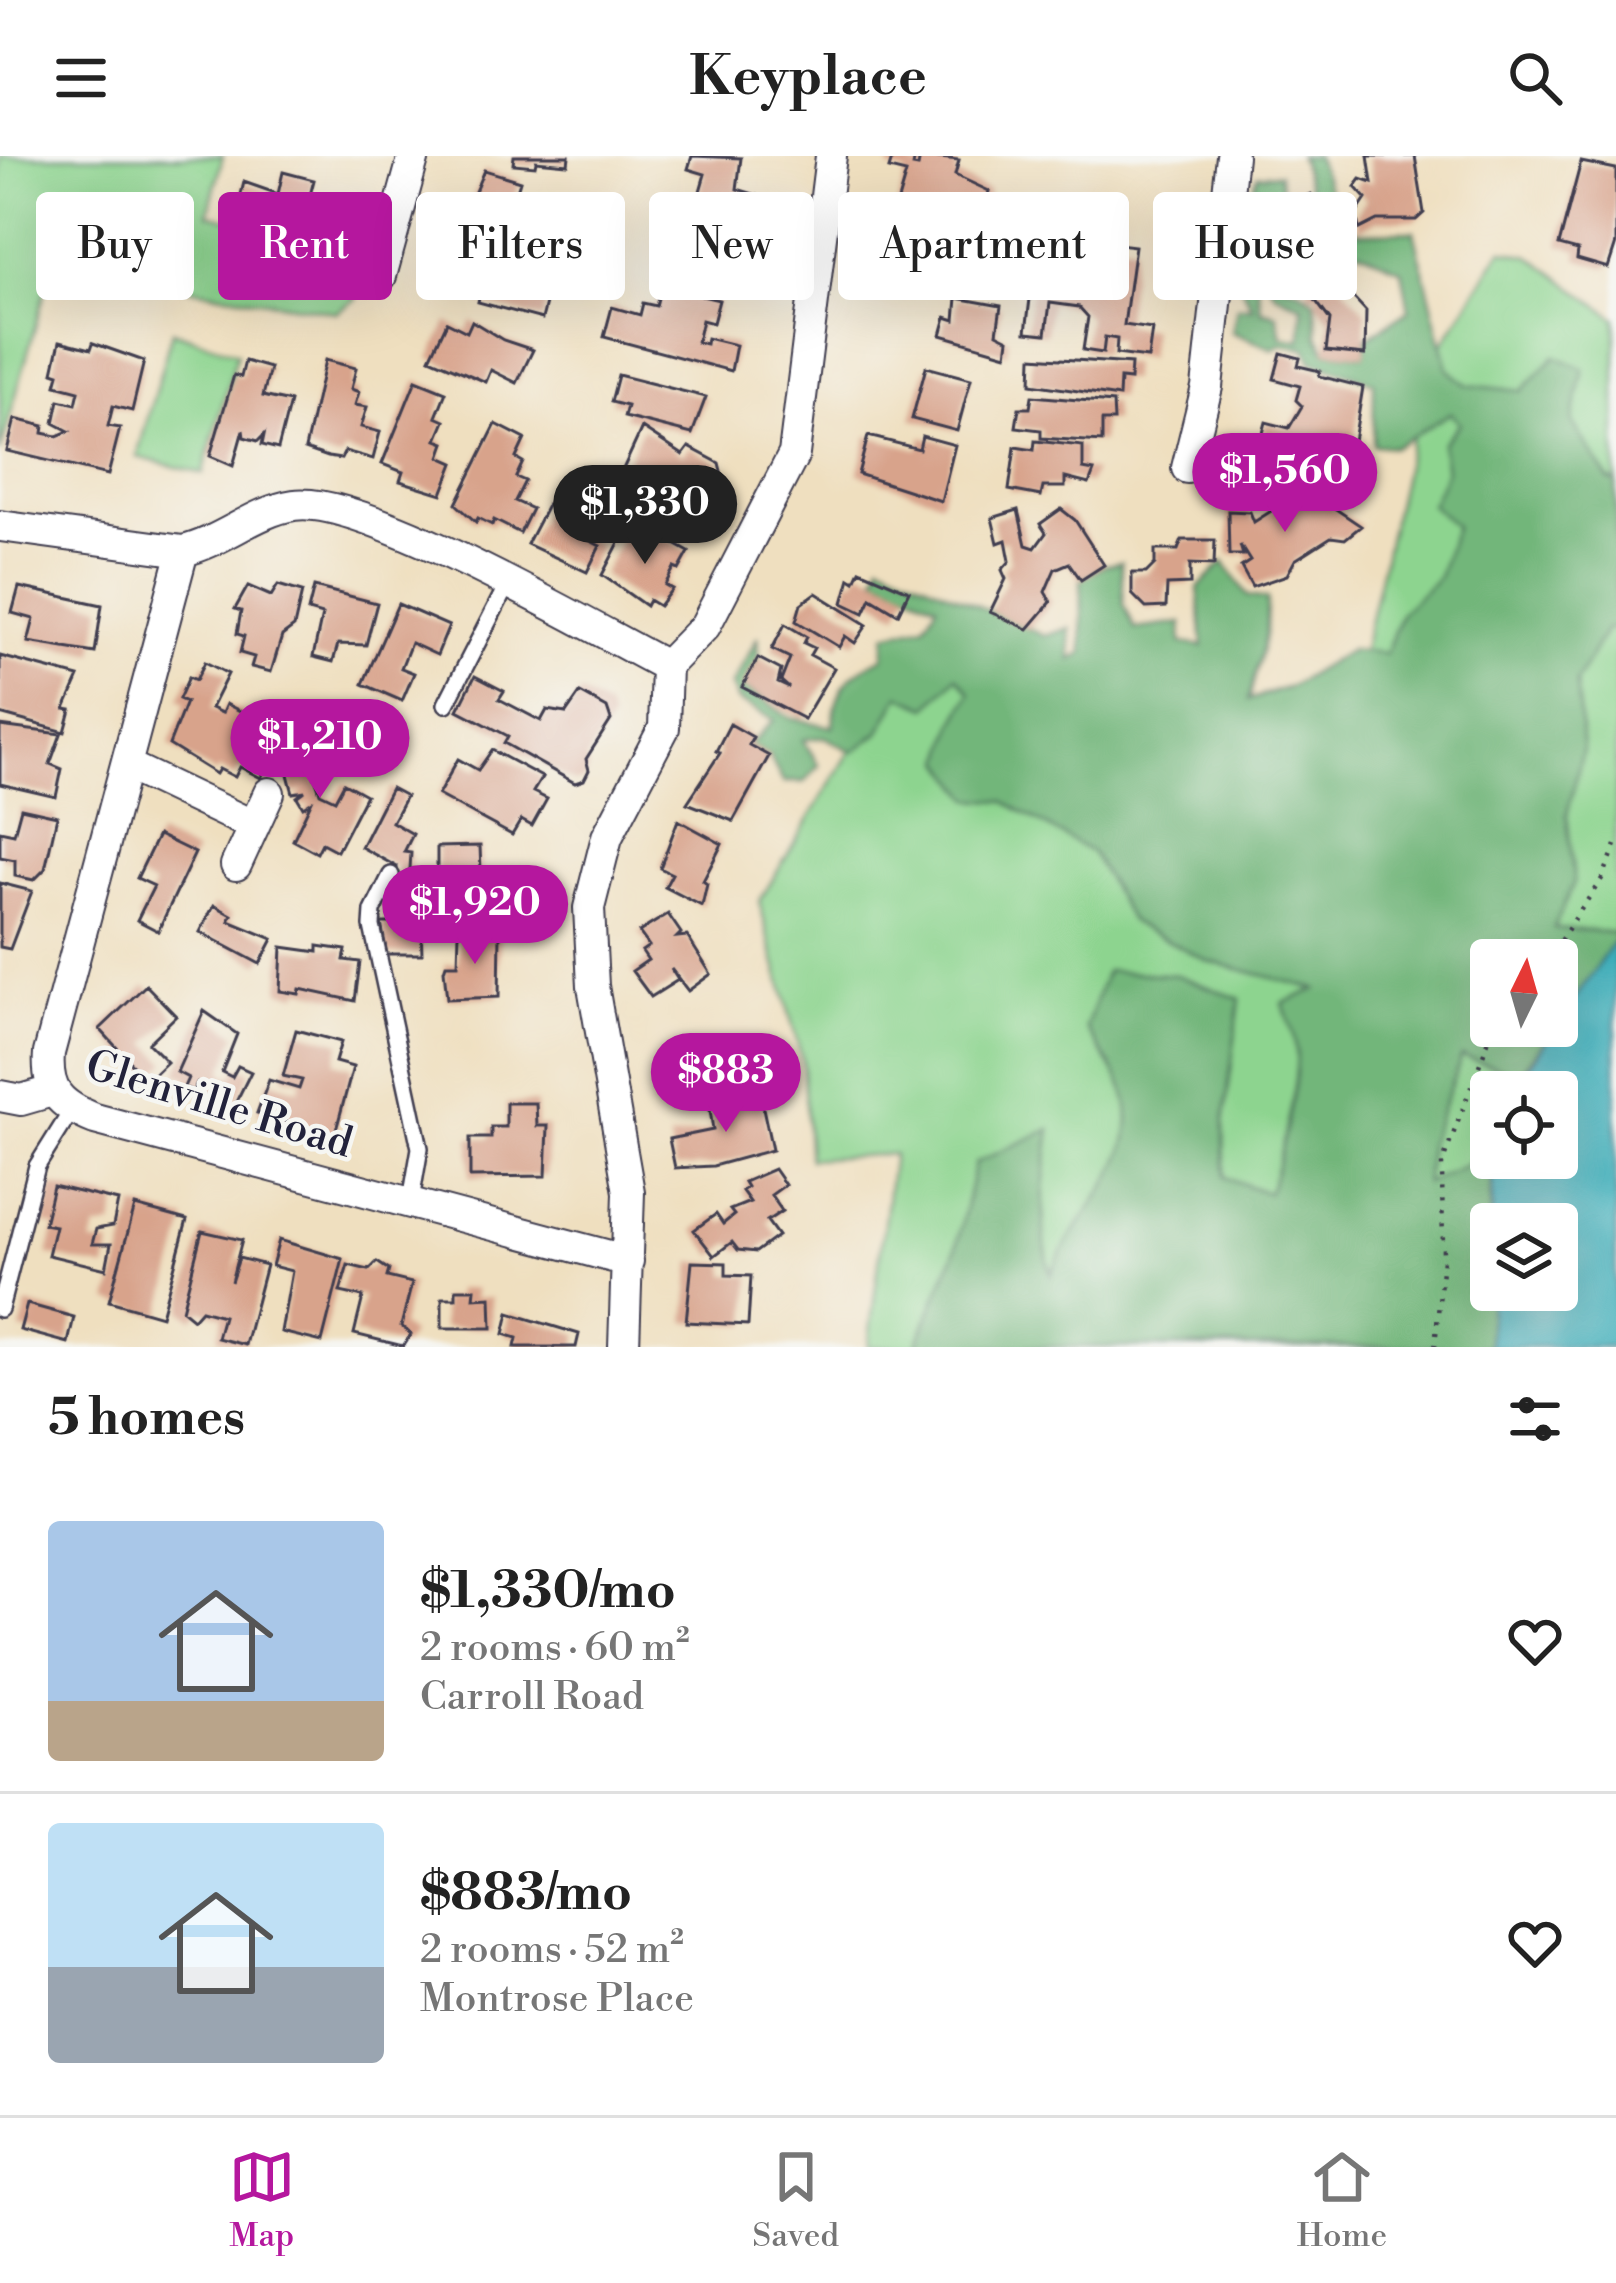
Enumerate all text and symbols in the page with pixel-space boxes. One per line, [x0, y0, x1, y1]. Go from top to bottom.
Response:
text: Keyplace [689, 44, 927, 112]
icon: menu [48, 45, 114, 111]
icon: search [1502, 45, 1568, 111]
chip: Buy [36, 192, 194, 300]
chip: Rent [218, 192, 392, 300]
chip: Filters [416, 192, 625, 300]
chip: New [649, 192, 814, 300]
chip: Apartment [838, 192, 1129, 300]
chip: House [1153, 192, 1357, 300]
pin: $1,560 [1187, 433, 1383, 535]
text: $1,560 [1219, 447, 1351, 496]
pin: $1,330 [547, 465, 743, 567]
text: $1,330 [580, 479, 710, 528]
pin: $1,210 [222, 699, 418, 801]
text: $1,210 [257, 713, 383, 762]
pin: $1,920 [377, 865, 573, 967]
text: $1,920 [409, 879, 541, 928]
north arrow [1470, 939, 1578, 1047]
map controls [1470, 939, 1578, 1311]
pin: $883 [655, 1033, 797, 1135]
street label: Glenville Road [79, 1039, 359, 1171]
text: $883 [678, 1047, 774, 1096]
button: locate [1470, 1071, 1578, 1179]
button: layers [1470, 1203, 1578, 1311]
icon: filters [1502, 1386, 1568, 1452]
text: 5 homes [48, 1387, 245, 1451]
text: $1,330/mo [420, 1560, 676, 1624]
icon: home [144, 1569, 288, 1713]
icon: heart [1502, 1608, 1568, 1674]
text: 2 rooms · 60 m² [420, 1624, 690, 1673]
text: Carroll Road [420, 1673, 644, 1722]
text: $883/mo [420, 1862, 632, 1926]
icon: home [144, 1871, 288, 2015]
icon: heart [1502, 1910, 1568, 1976]
text: 2 rooms · 52 m² [420, 1926, 684, 1975]
text: Montrose Place [420, 1975, 694, 2024]
tab: Map [229, 2144, 295, 2257]
tab: Saved [752, 2144, 839, 2257]
tab: Home [1297, 2144, 1387, 2257]

